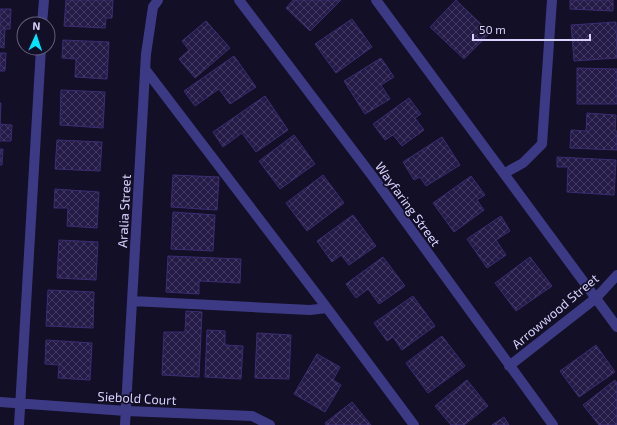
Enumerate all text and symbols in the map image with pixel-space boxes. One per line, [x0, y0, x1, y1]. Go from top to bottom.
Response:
north arrow [16, 16, 56, 56]
scale bar [473, 16, 590, 42]
text: N [32, 19, 41, 32]
text: 50 m [479, 22, 506, 36]
street label: Wayfaring Street [372, 159, 444, 249]
street label: Aralia Street [114, 174, 134, 248]
street label: Arrowwood Street [508, 270, 602, 352]
street label: Siebold Court [97, 388, 177, 408]

